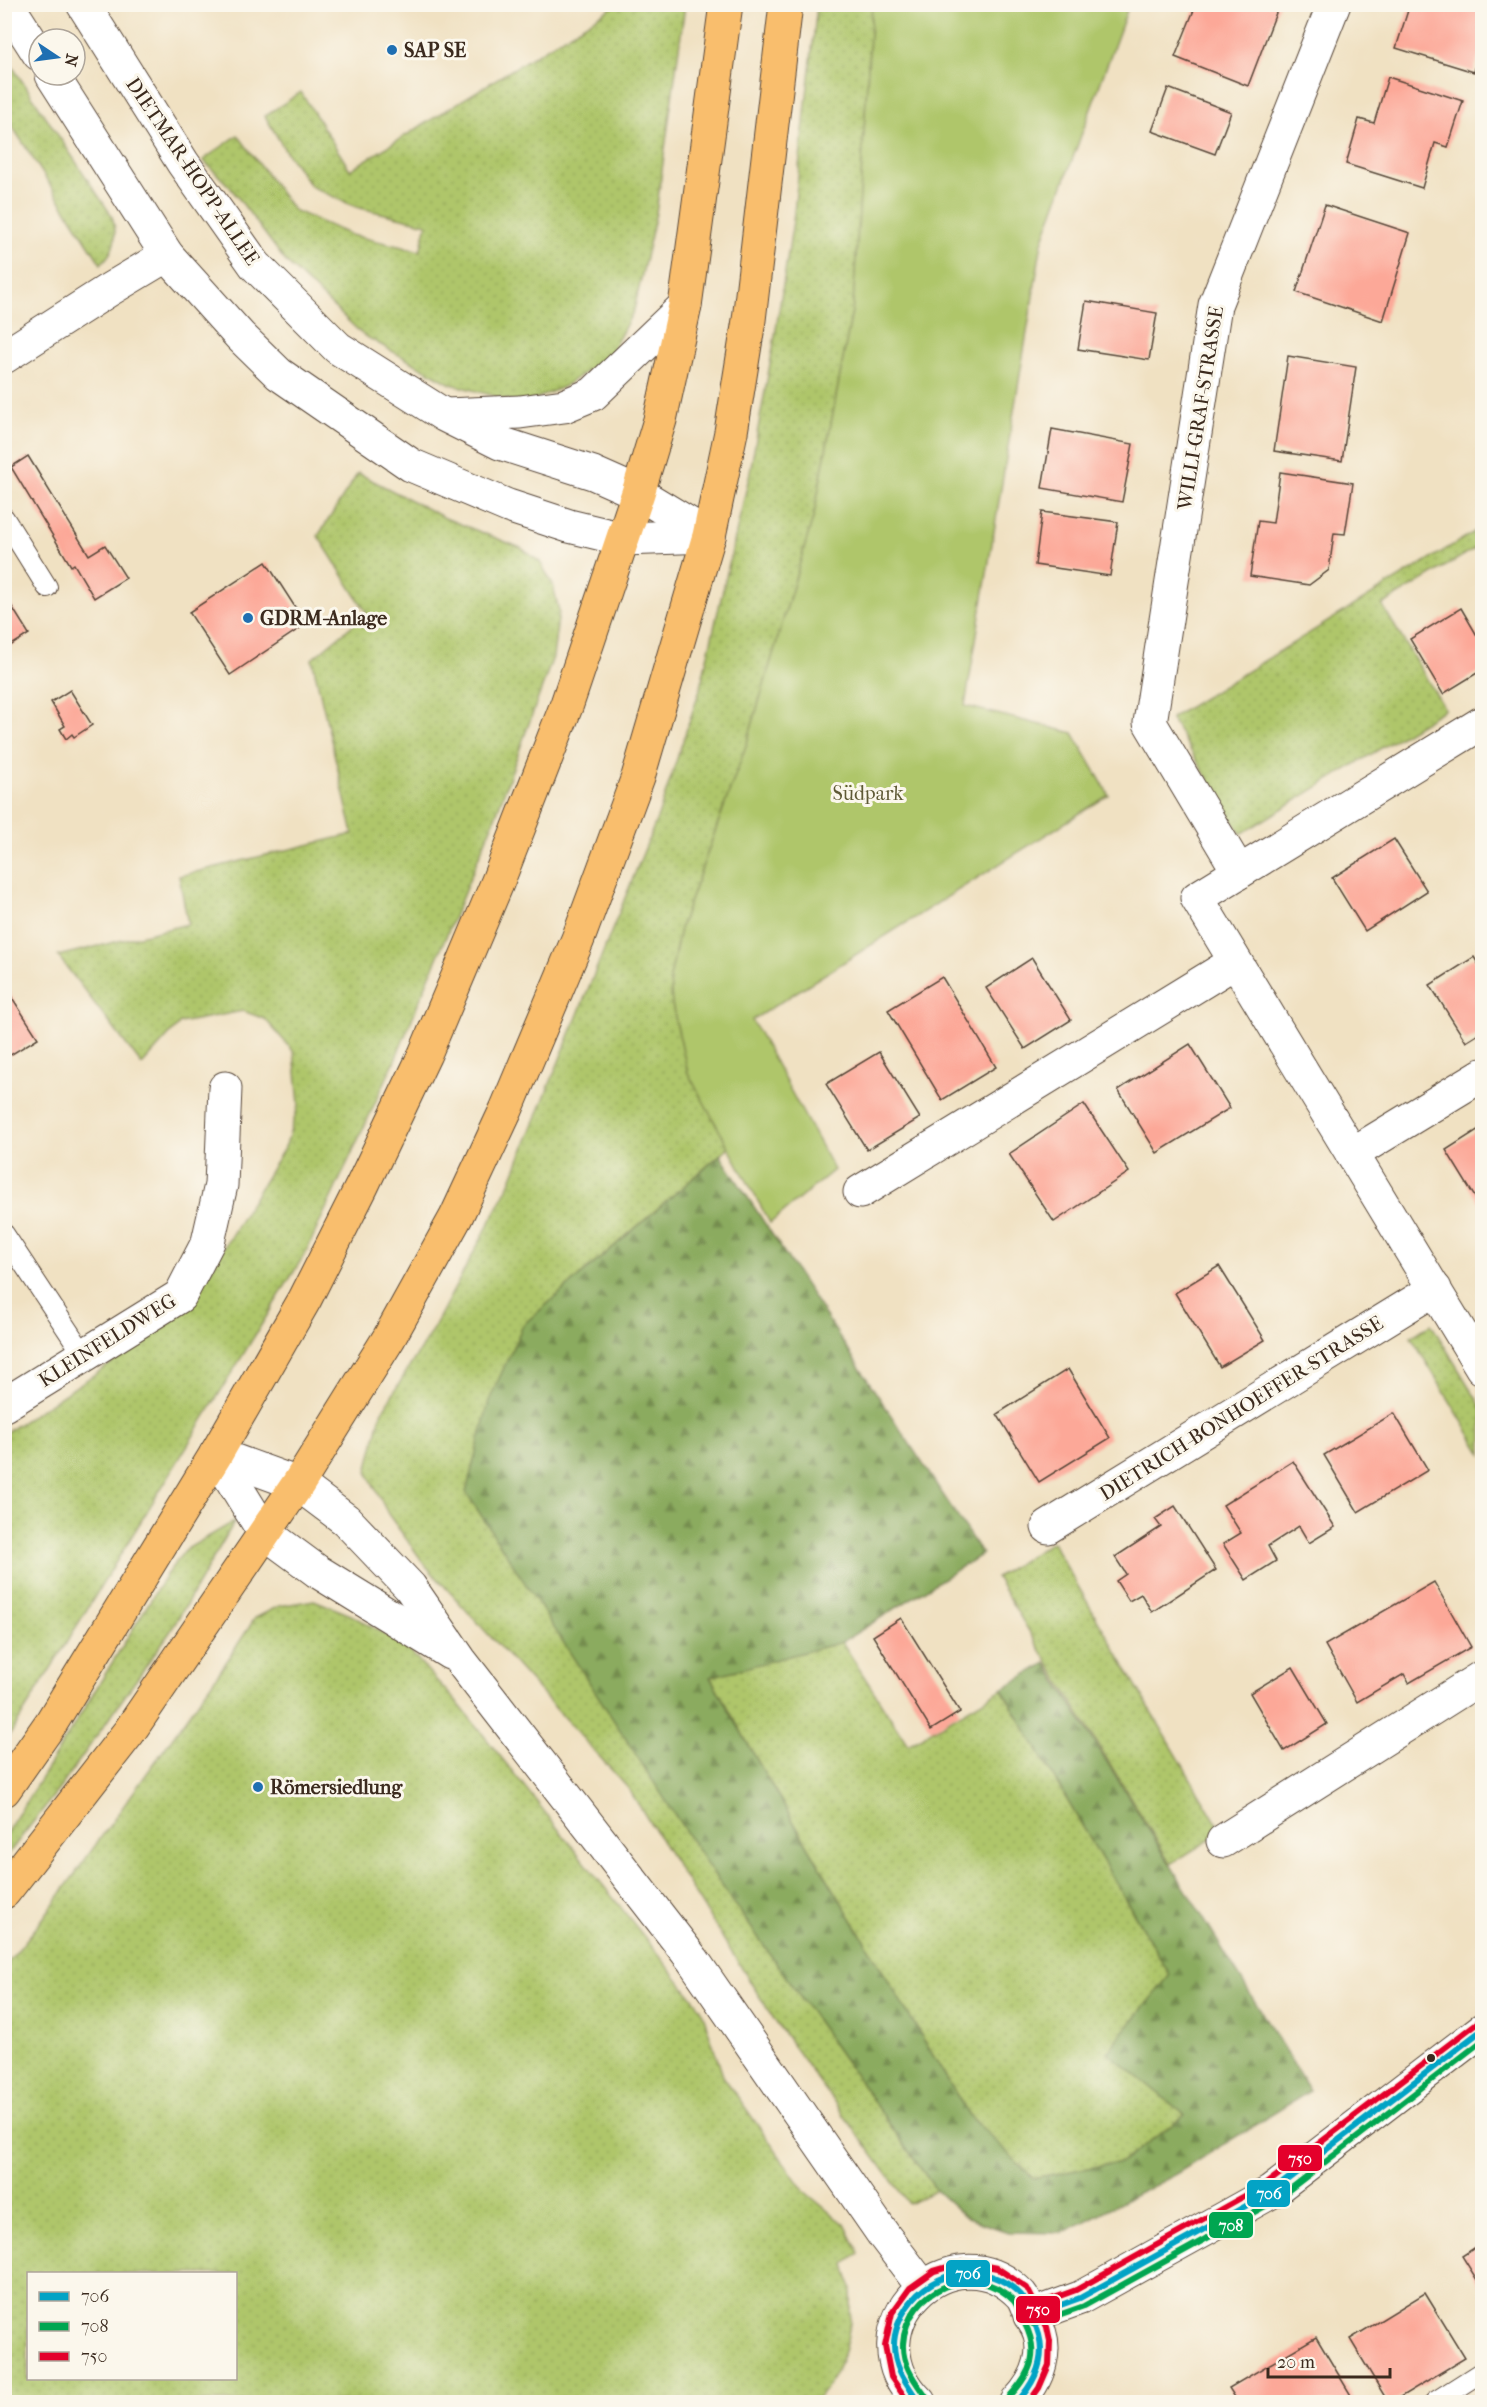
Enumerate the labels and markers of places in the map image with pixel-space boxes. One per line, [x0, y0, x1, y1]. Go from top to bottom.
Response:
place label: SAP SE [404, 39, 466, 62]
marker: SAP SE [385, 43, 399, 57]
place label: GDRM-Anlage [260, 607, 387, 630]
marker: GDRM-Anlage [241, 611, 255, 625]
place label: Römersiedlung [270, 1776, 403, 1799]
marker: Römersiedlung [251, 1780, 265, 1794]
unlabelled marker [1425, 2052, 1437, 2064]

